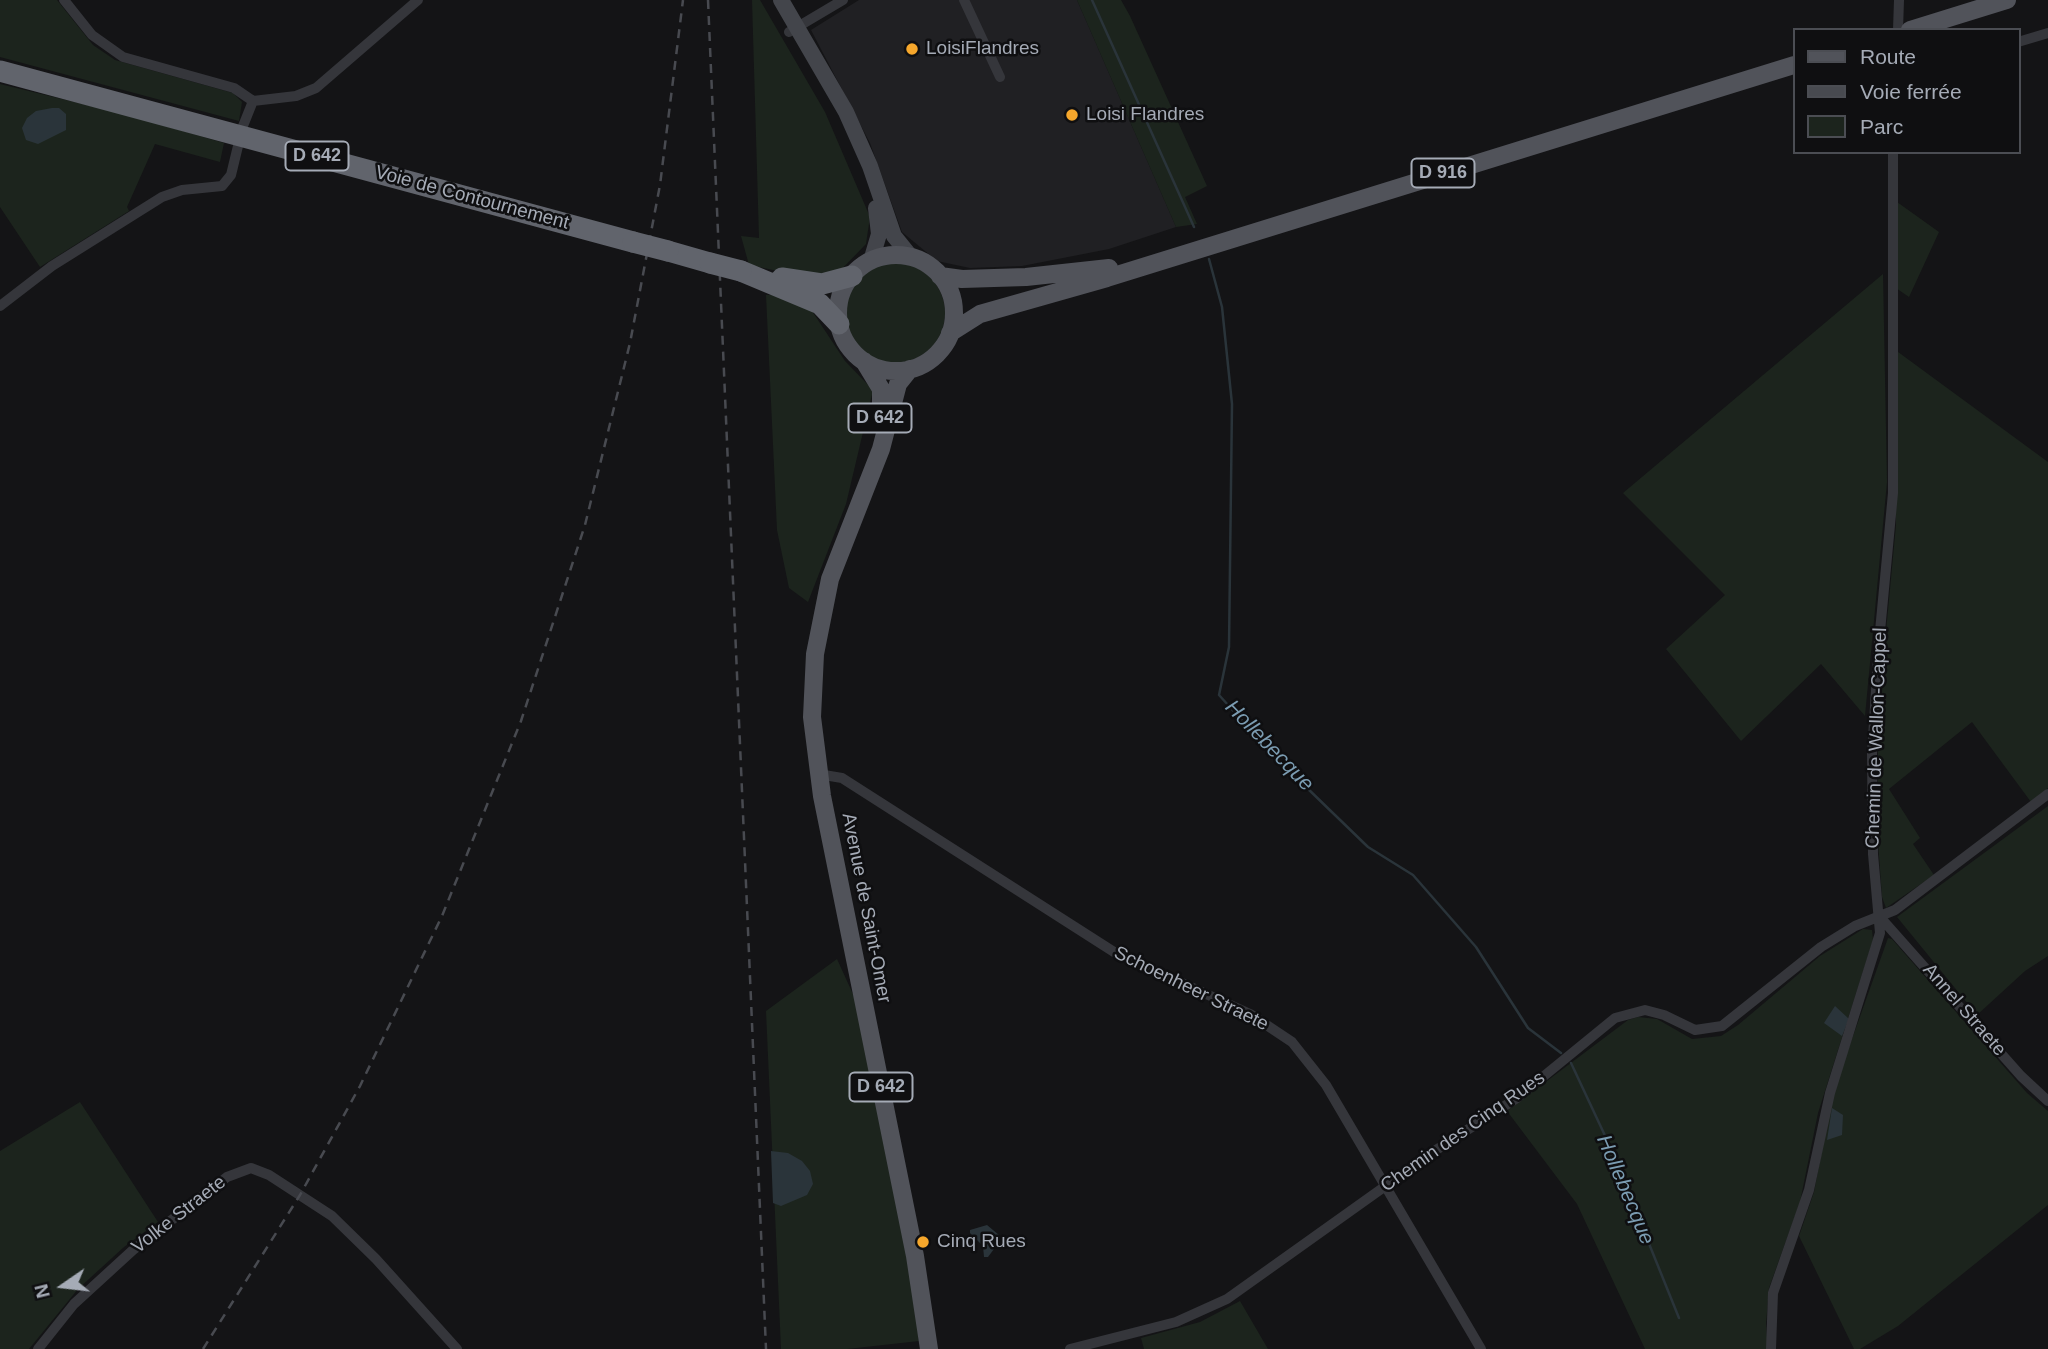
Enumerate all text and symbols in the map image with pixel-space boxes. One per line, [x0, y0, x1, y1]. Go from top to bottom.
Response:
legend [1792, 28, 2020, 154]
place label: LoisiFlandres [926, 38, 1039, 60]
marker: LoisiFlandres [904, 41, 920, 57]
text: Route [1860, 45, 1916, 68]
text: Voie ferrée [1860, 80, 1962, 103]
place label: Loisi Flandres [1086, 104, 1204, 126]
marker: Loisi Flandres [1064, 107, 1080, 123]
text: Parc [1860, 115, 1903, 138]
road number: D 642 [286, 141, 348, 170]
road number: D 916 [1412, 158, 1474, 188]
street label: Voie de Contournement [373, 161, 571, 235]
road number: D 642 [848, 404, 912, 432]
street label: Chemin de Wallon-Cappel [1862, 627, 1892, 849]
water label: Hollebecque [1219, 695, 1319, 797]
street label: Avenue de Saint-Omer [836, 811, 896, 1005]
street label: Schoenheer Straete [1110, 942, 1272, 1036]
street label: Annel Straete [1918, 959, 2010, 1061]
street label: Chemin des Cinq Rues [1376, 1067, 1550, 1197]
road number: D 642 [850, 1072, 912, 1102]
water label: Hollebecque [1591, 1131, 1659, 1249]
street label: Volke Straete [127, 1171, 231, 1259]
place label: Cinq Rues [937, 1231, 1026, 1253]
marker: Cinq Rues [915, 1234, 931, 1250]
north arrow [28, 1251, 98, 1321]
text: N [30, 1282, 54, 1300]

